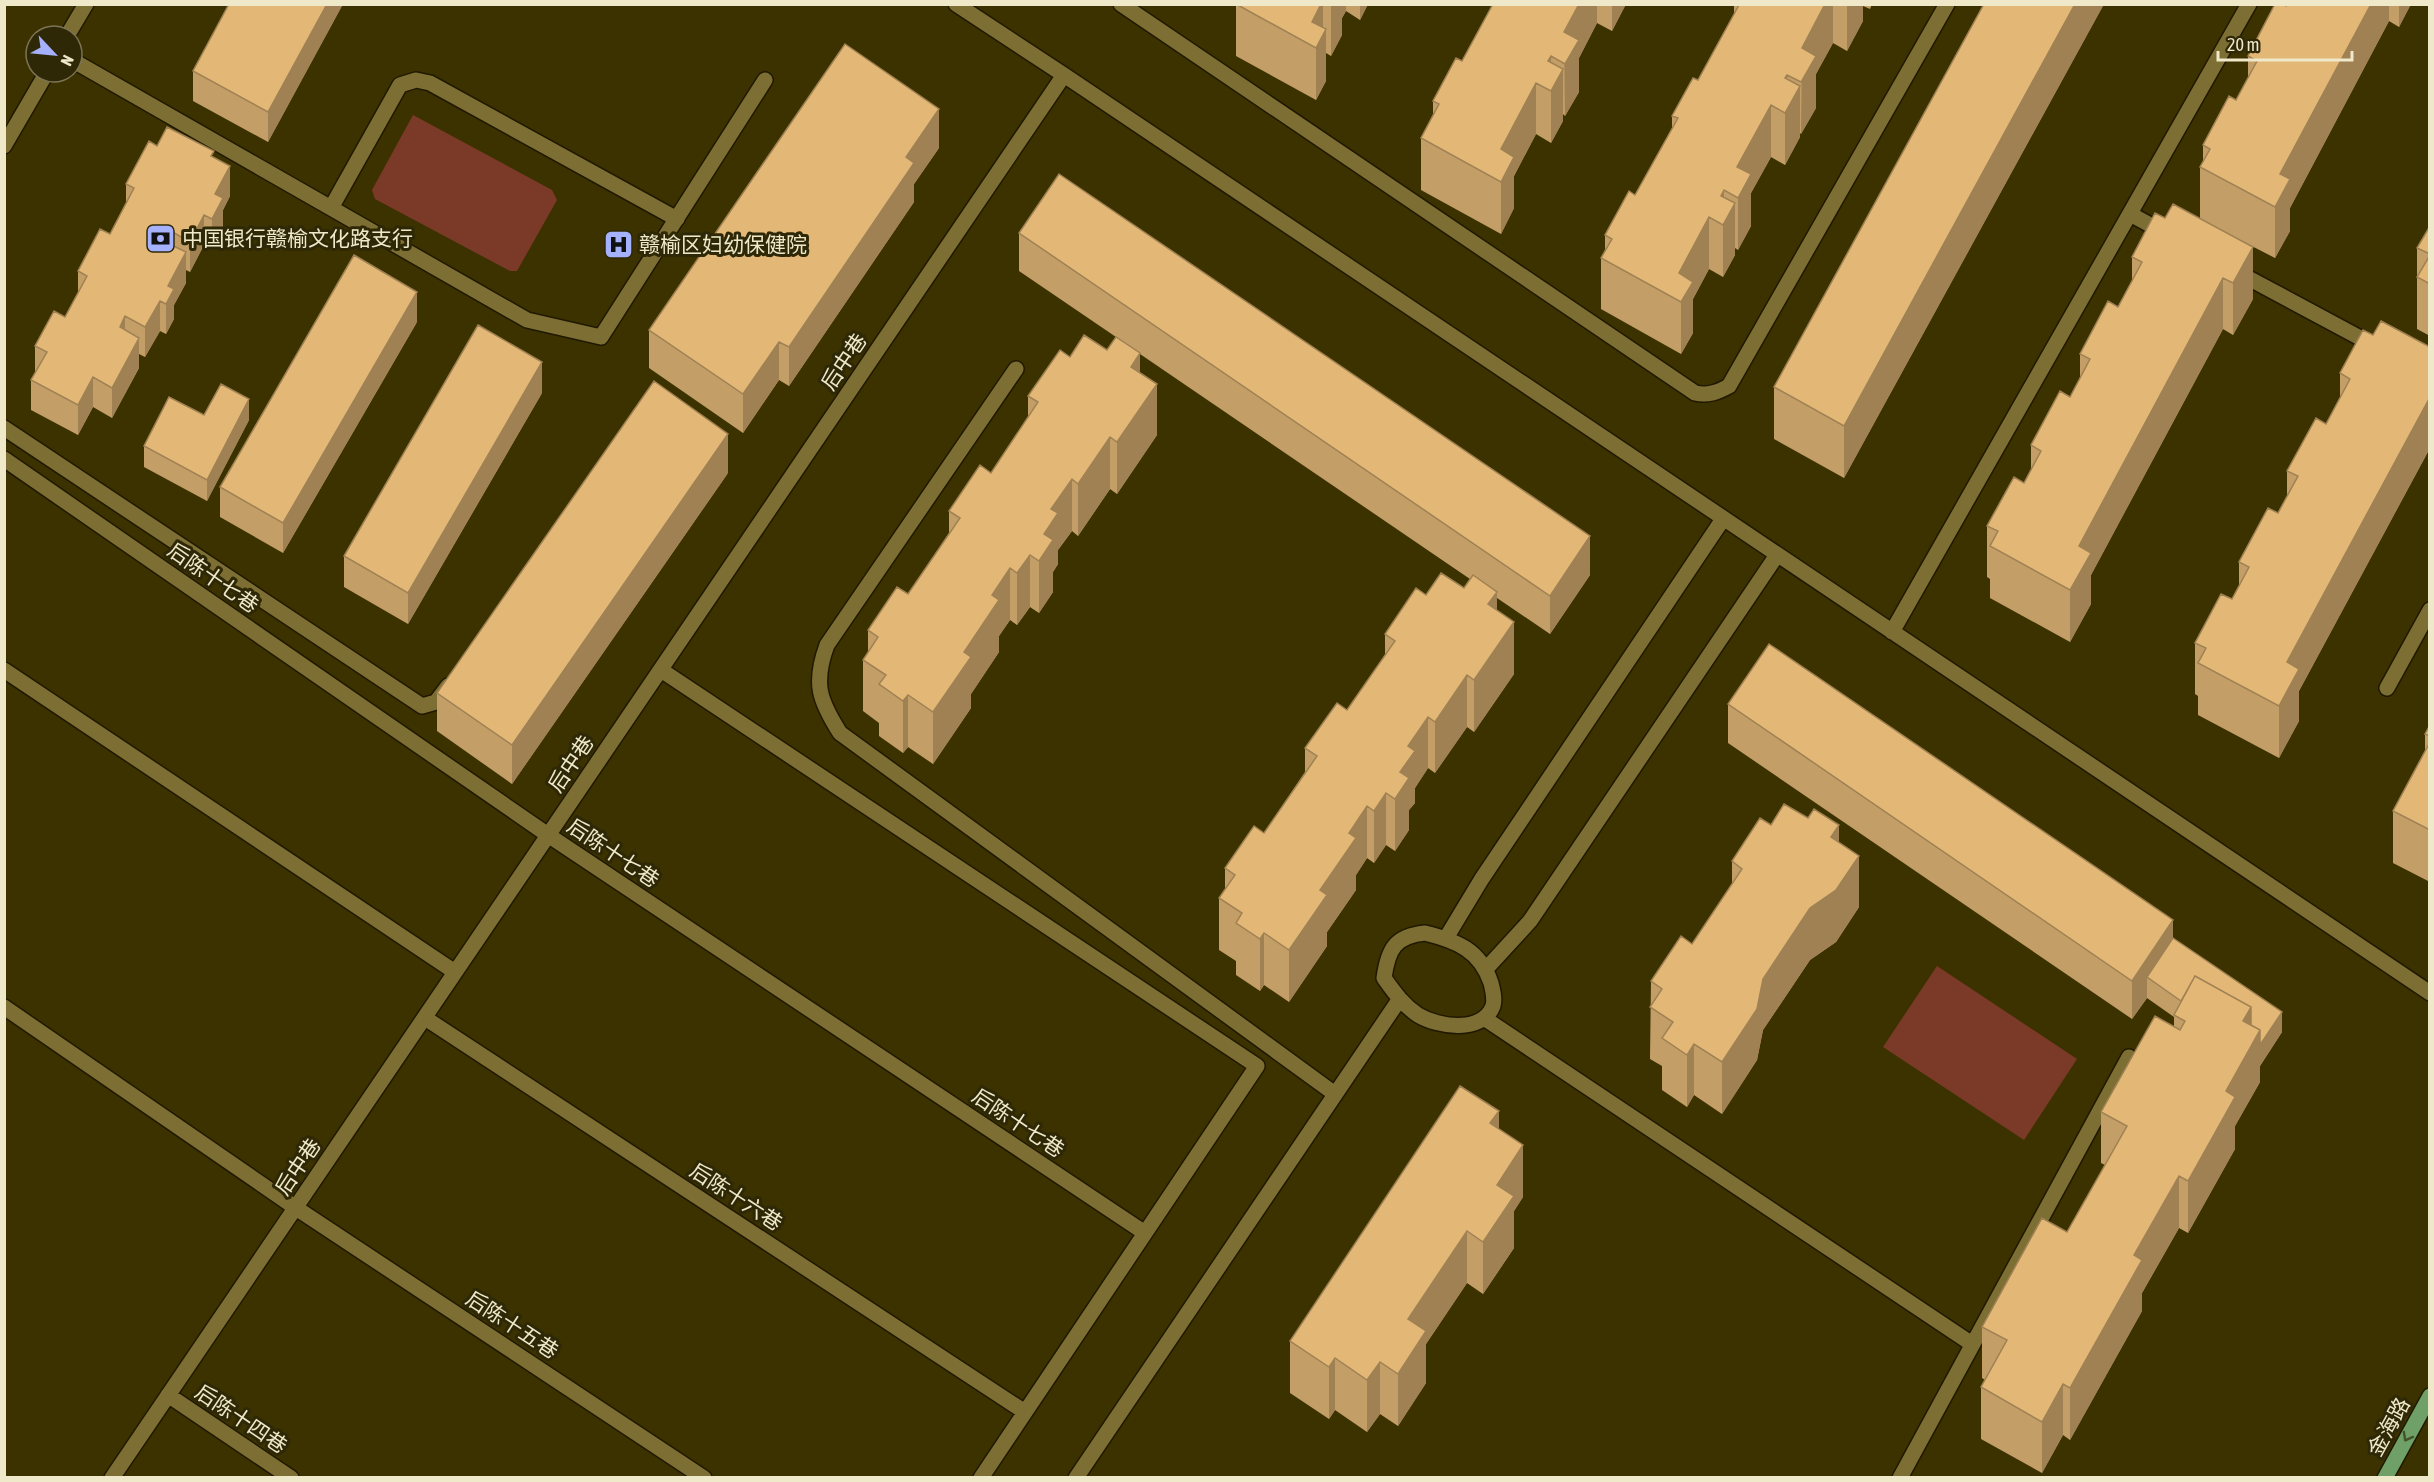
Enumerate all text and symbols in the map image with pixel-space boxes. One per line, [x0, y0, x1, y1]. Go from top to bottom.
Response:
north arrow [24, 24, 84, 84]
scale bar [2218, 24, 2352, 62]
text: 20 m [2227, 34, 2259, 55]
text: N [57, 52, 78, 69]
bank icon: 中国银行赣榆文化路支行 [145, 223, 177, 255]
place label: 中国银行赣榆文化路支行 [182, 226, 413, 250]
hospital icon: 赣榆区妇幼保健院 [602, 229, 634, 261]
place label: 赣榆区妇幼保健院 [639, 232, 807, 256]
street label: 后中巷 [816, 329, 871, 394]
street label: 后陈十七巷 [164, 537, 263, 617]
street label: 后中巷 [543, 731, 598, 796]
street label: 后陈十七巷 [563, 813, 664, 891]
street label: 后陈十七巷 [968, 1083, 1069, 1161]
street label: 后中巷 [270, 1134, 325, 1199]
street label: 后陈十六巷 [686, 1158, 787, 1235]
street label: 后陈十五巷 [462, 1286, 563, 1363]
street label: 后陈十四巷 [191, 1379, 292, 1457]
street label: 金海路 [2362, 1393, 2414, 1460]
one-way arrow [2403, 1431, 2414, 1441]

